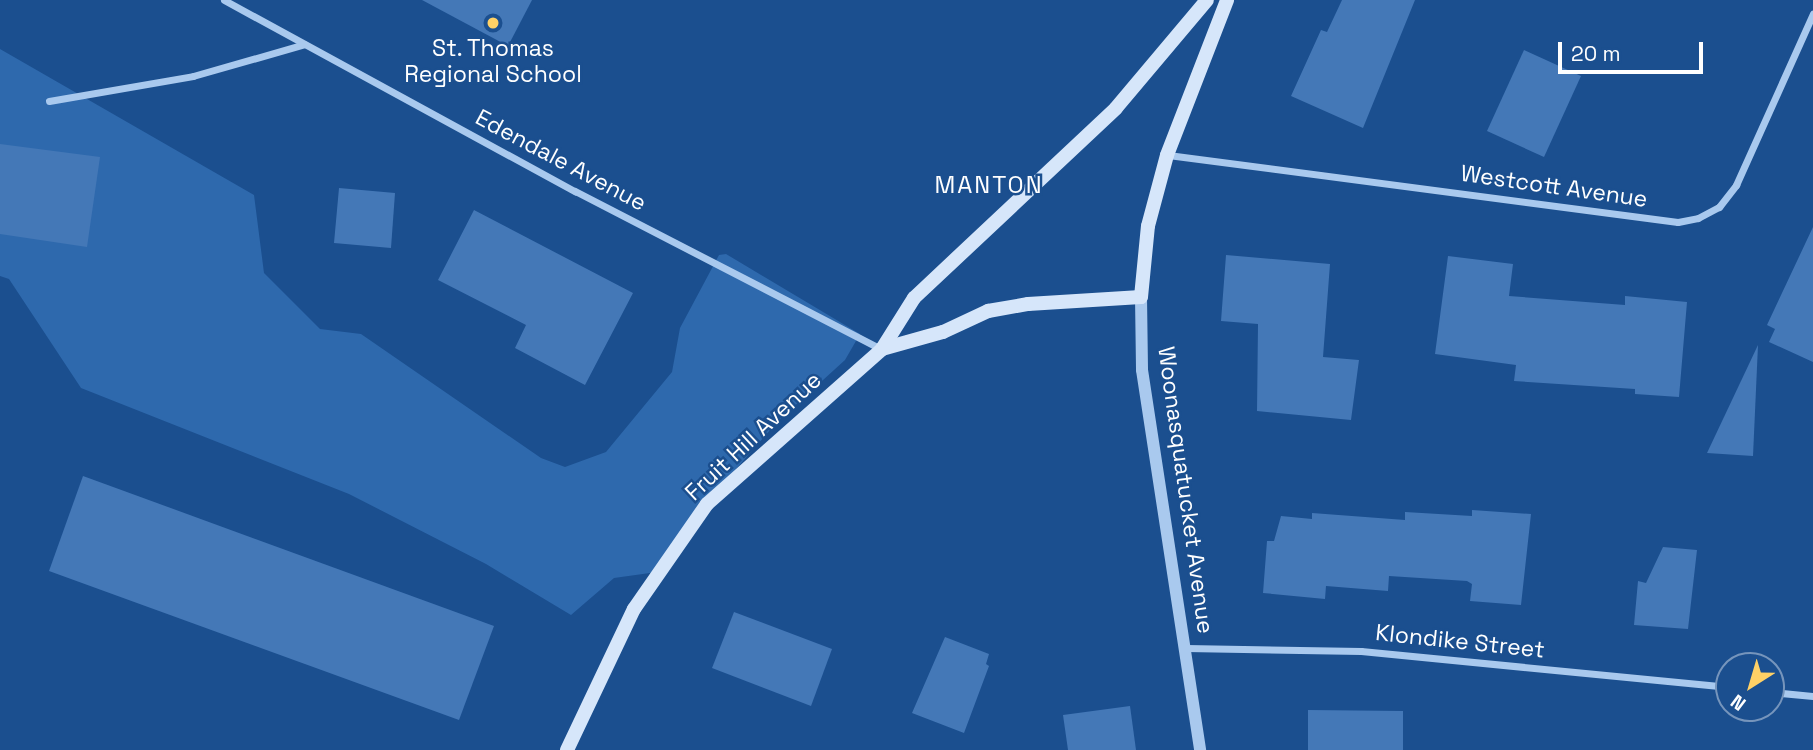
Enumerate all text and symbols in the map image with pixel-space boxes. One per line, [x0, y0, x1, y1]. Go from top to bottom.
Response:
marker: St. Thomas Regional School [485, 15, 501, 31]
scale bar [1561, 28, 1706, 72]
place label: St. Thomas Regional School [404, 34, 582, 88]
text: 20 m [1571, 40, 1621, 67]
street label: Edendale Avenue [471, 103, 651, 217]
street label: Westcott Avenue [1459, 159, 1649, 213]
district label: MANTON [935, 171, 1043, 199]
street label: Woonasquatucket Avenue [1152, 344, 1220, 636]
street label: Fruit Hill Avenue [679, 366, 827, 506]
street label: Klondike Street [1374, 618, 1546, 664]
north arrow [1715, 652, 1785, 722]
text: N [1726, 689, 1751, 716]

